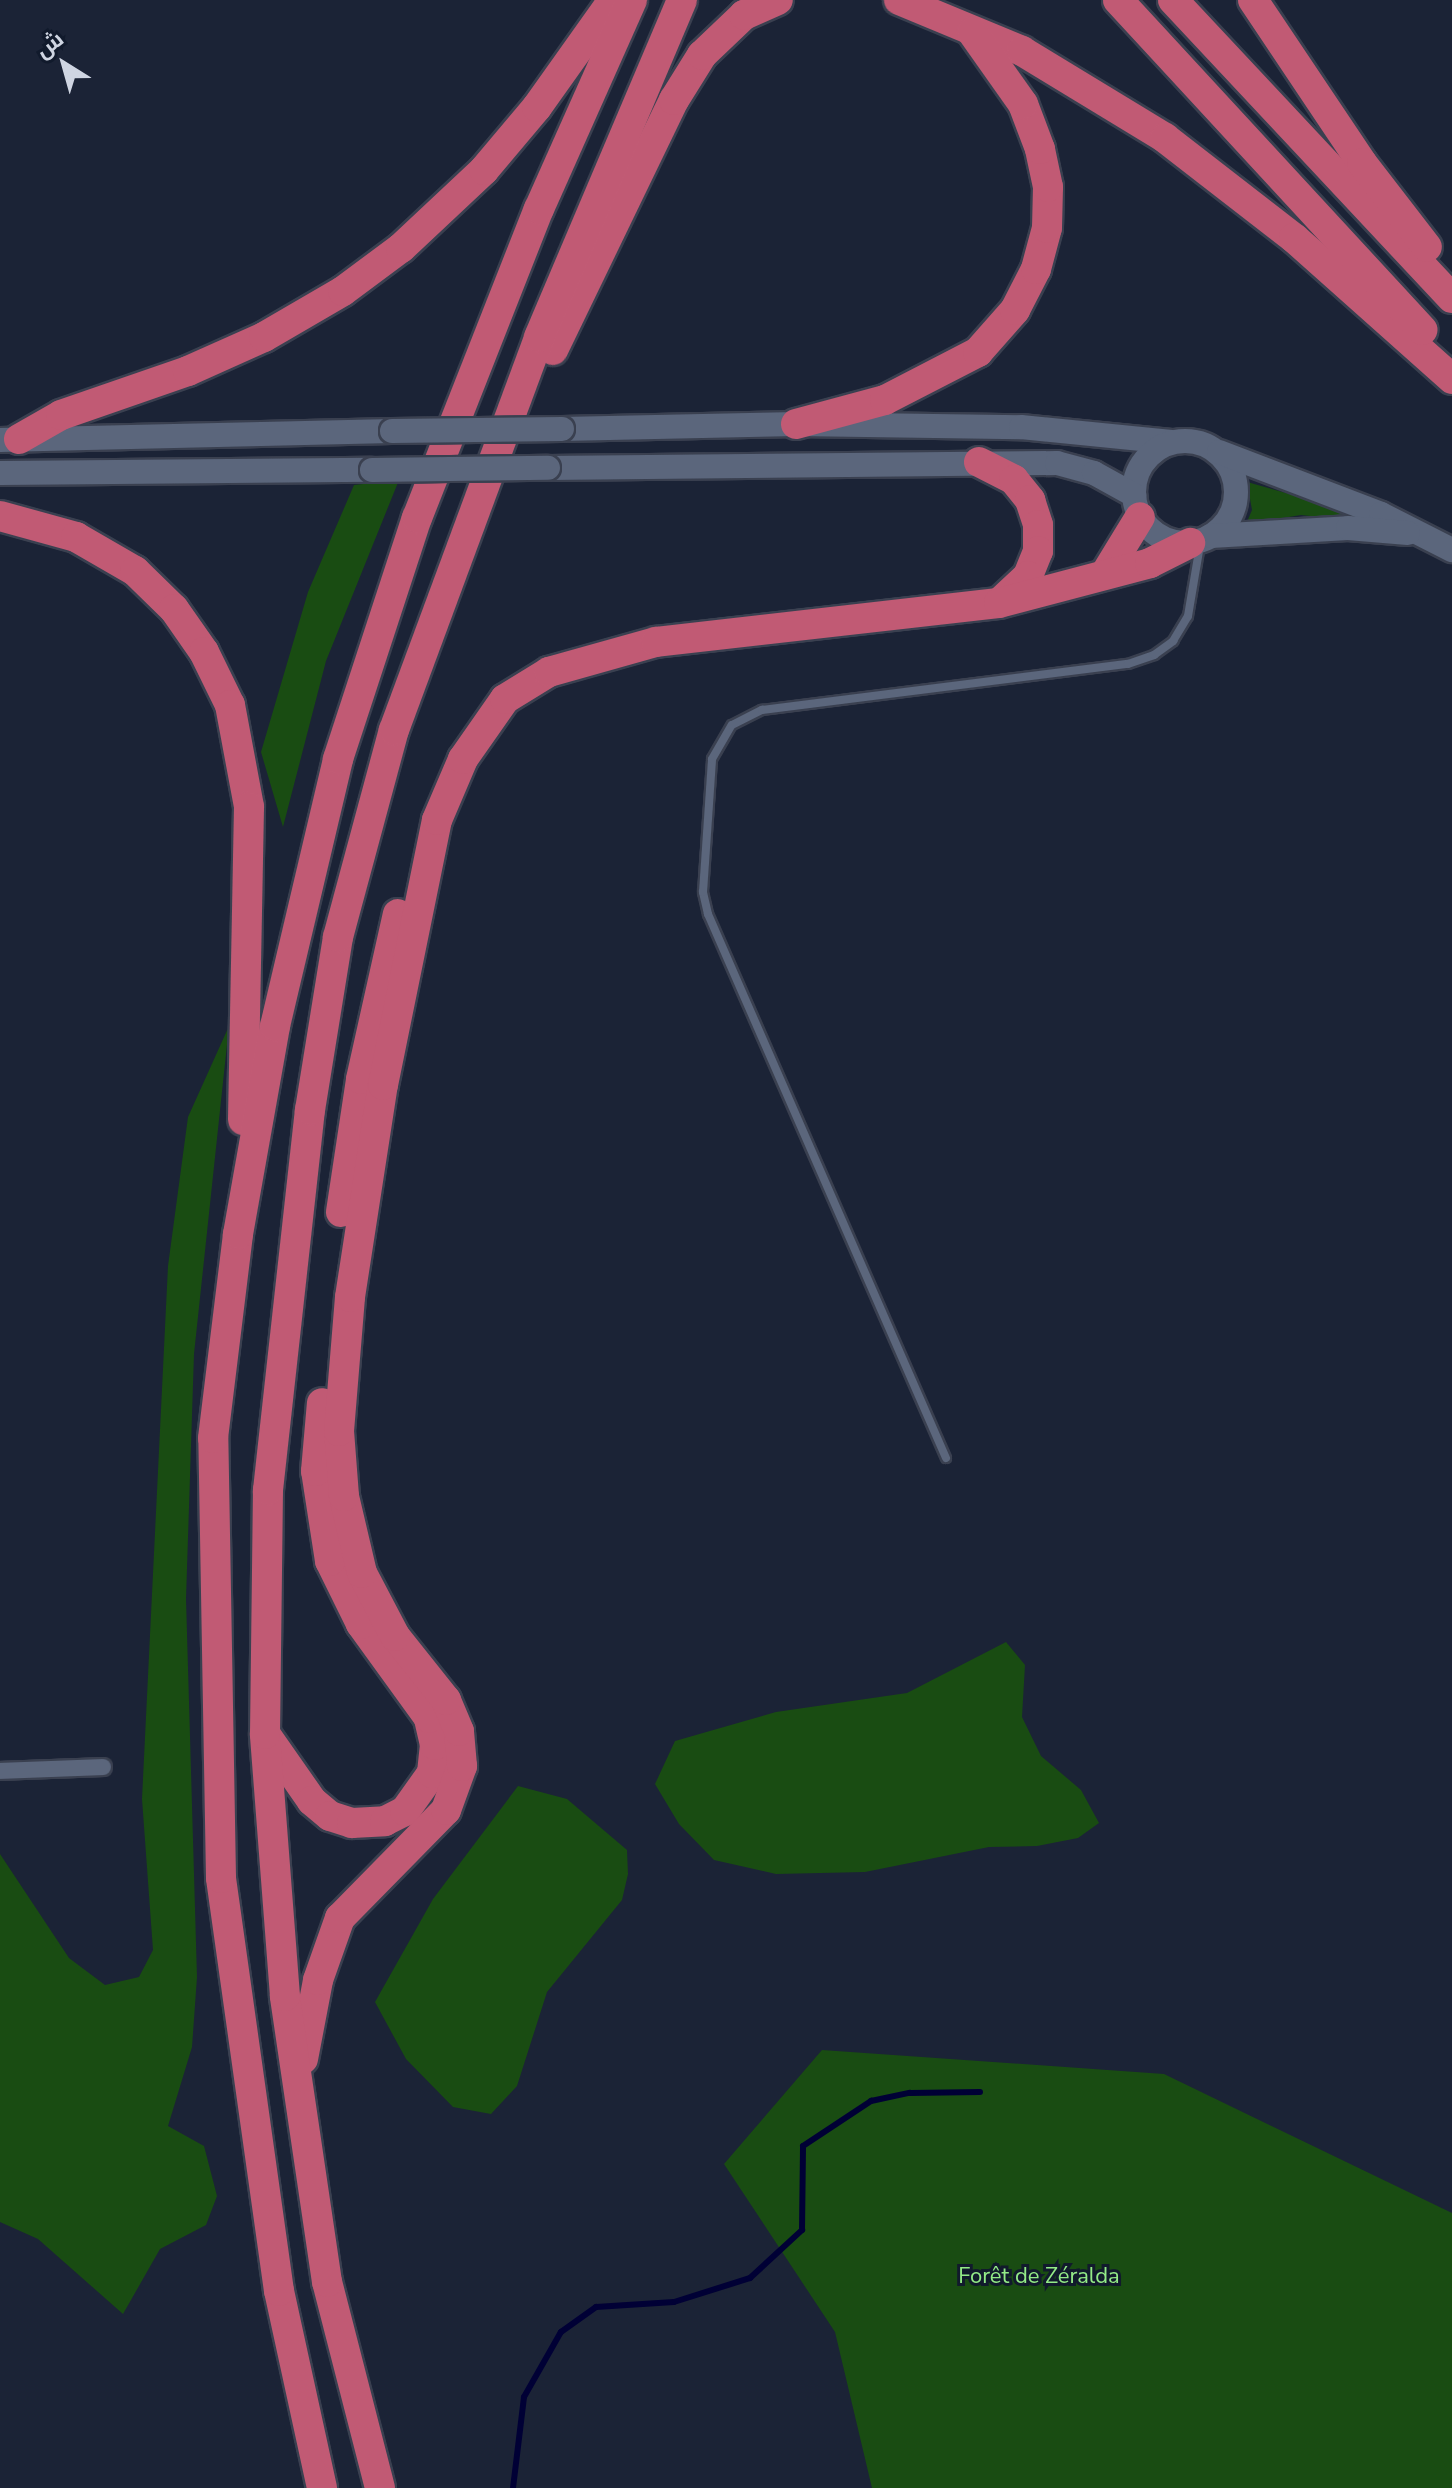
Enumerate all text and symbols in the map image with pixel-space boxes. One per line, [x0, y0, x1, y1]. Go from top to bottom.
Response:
north arrow [24, 24, 104, 104]
text: ش [29, 24, 70, 65]
park label: Forêt de Zéralda [958, 2264, 1120, 2290]

